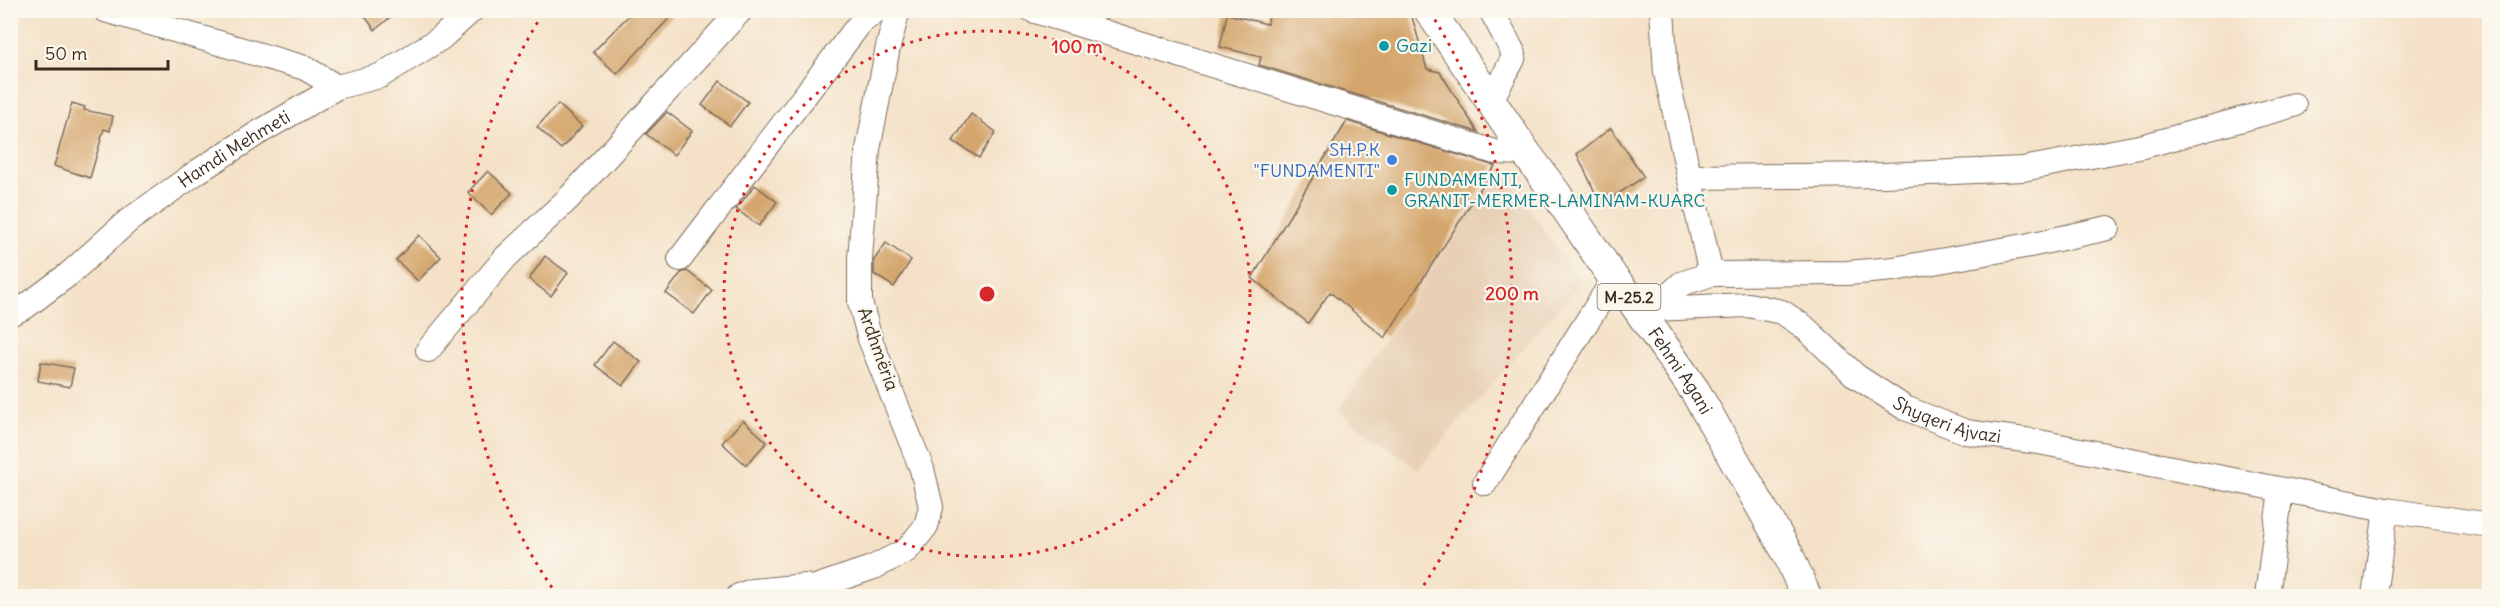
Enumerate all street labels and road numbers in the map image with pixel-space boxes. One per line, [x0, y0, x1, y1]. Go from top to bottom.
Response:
street label: Hamdi Mehmeti [173, 105, 294, 193]
road number: M-25.2 [1598, 284, 1660, 310]
street label: Ardhmëria [853, 304, 904, 394]
street label: Fehmi Agani [1643, 323, 1718, 418]
street label: Shyqeri Ajvazi [1889, 391, 2003, 448]

